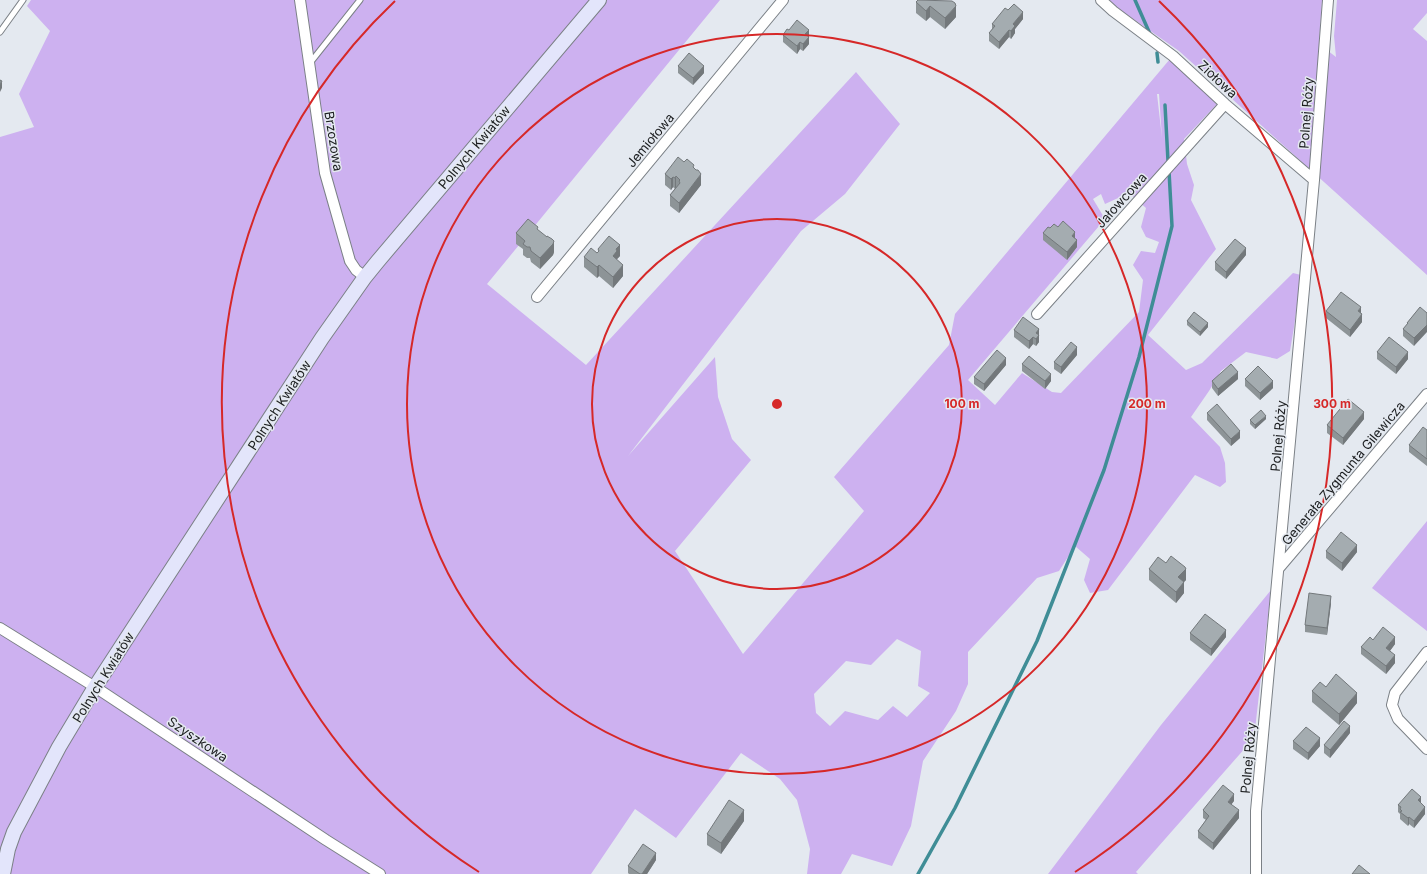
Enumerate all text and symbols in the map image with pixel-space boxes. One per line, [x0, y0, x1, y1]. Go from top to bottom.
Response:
street label: Ziołowa [1195, 57, 1241, 101]
street label: Polnej Róży [1296, 77, 1316, 149]
street label: Polnych Kwiatów [435, 102, 514, 192]
street label: Brzozowa [321, 110, 347, 172]
street label: Jemiołowa [623, 110, 677, 170]
street label: Jałowcowa [1092, 169, 1150, 231]
street label: Polnych Kwiatów [244, 357, 314, 453]
text: 100 m [944, 396, 980, 411]
text: 200 m [1128, 396, 1166, 411]
text: 300 m [1313, 396, 1351, 411]
centre of rings [770, 397, 784, 411]
street label: Generała Zygmunta Gilewicza [1278, 398, 1408, 548]
street label: Polnej Róży [1267, 400, 1289, 472]
street label: Polnych Kwiatów [69, 628, 137, 725]
street label: Szyszkowa [165, 713, 231, 765]
street label: Polnej Róży [1237, 722, 1259, 794]

